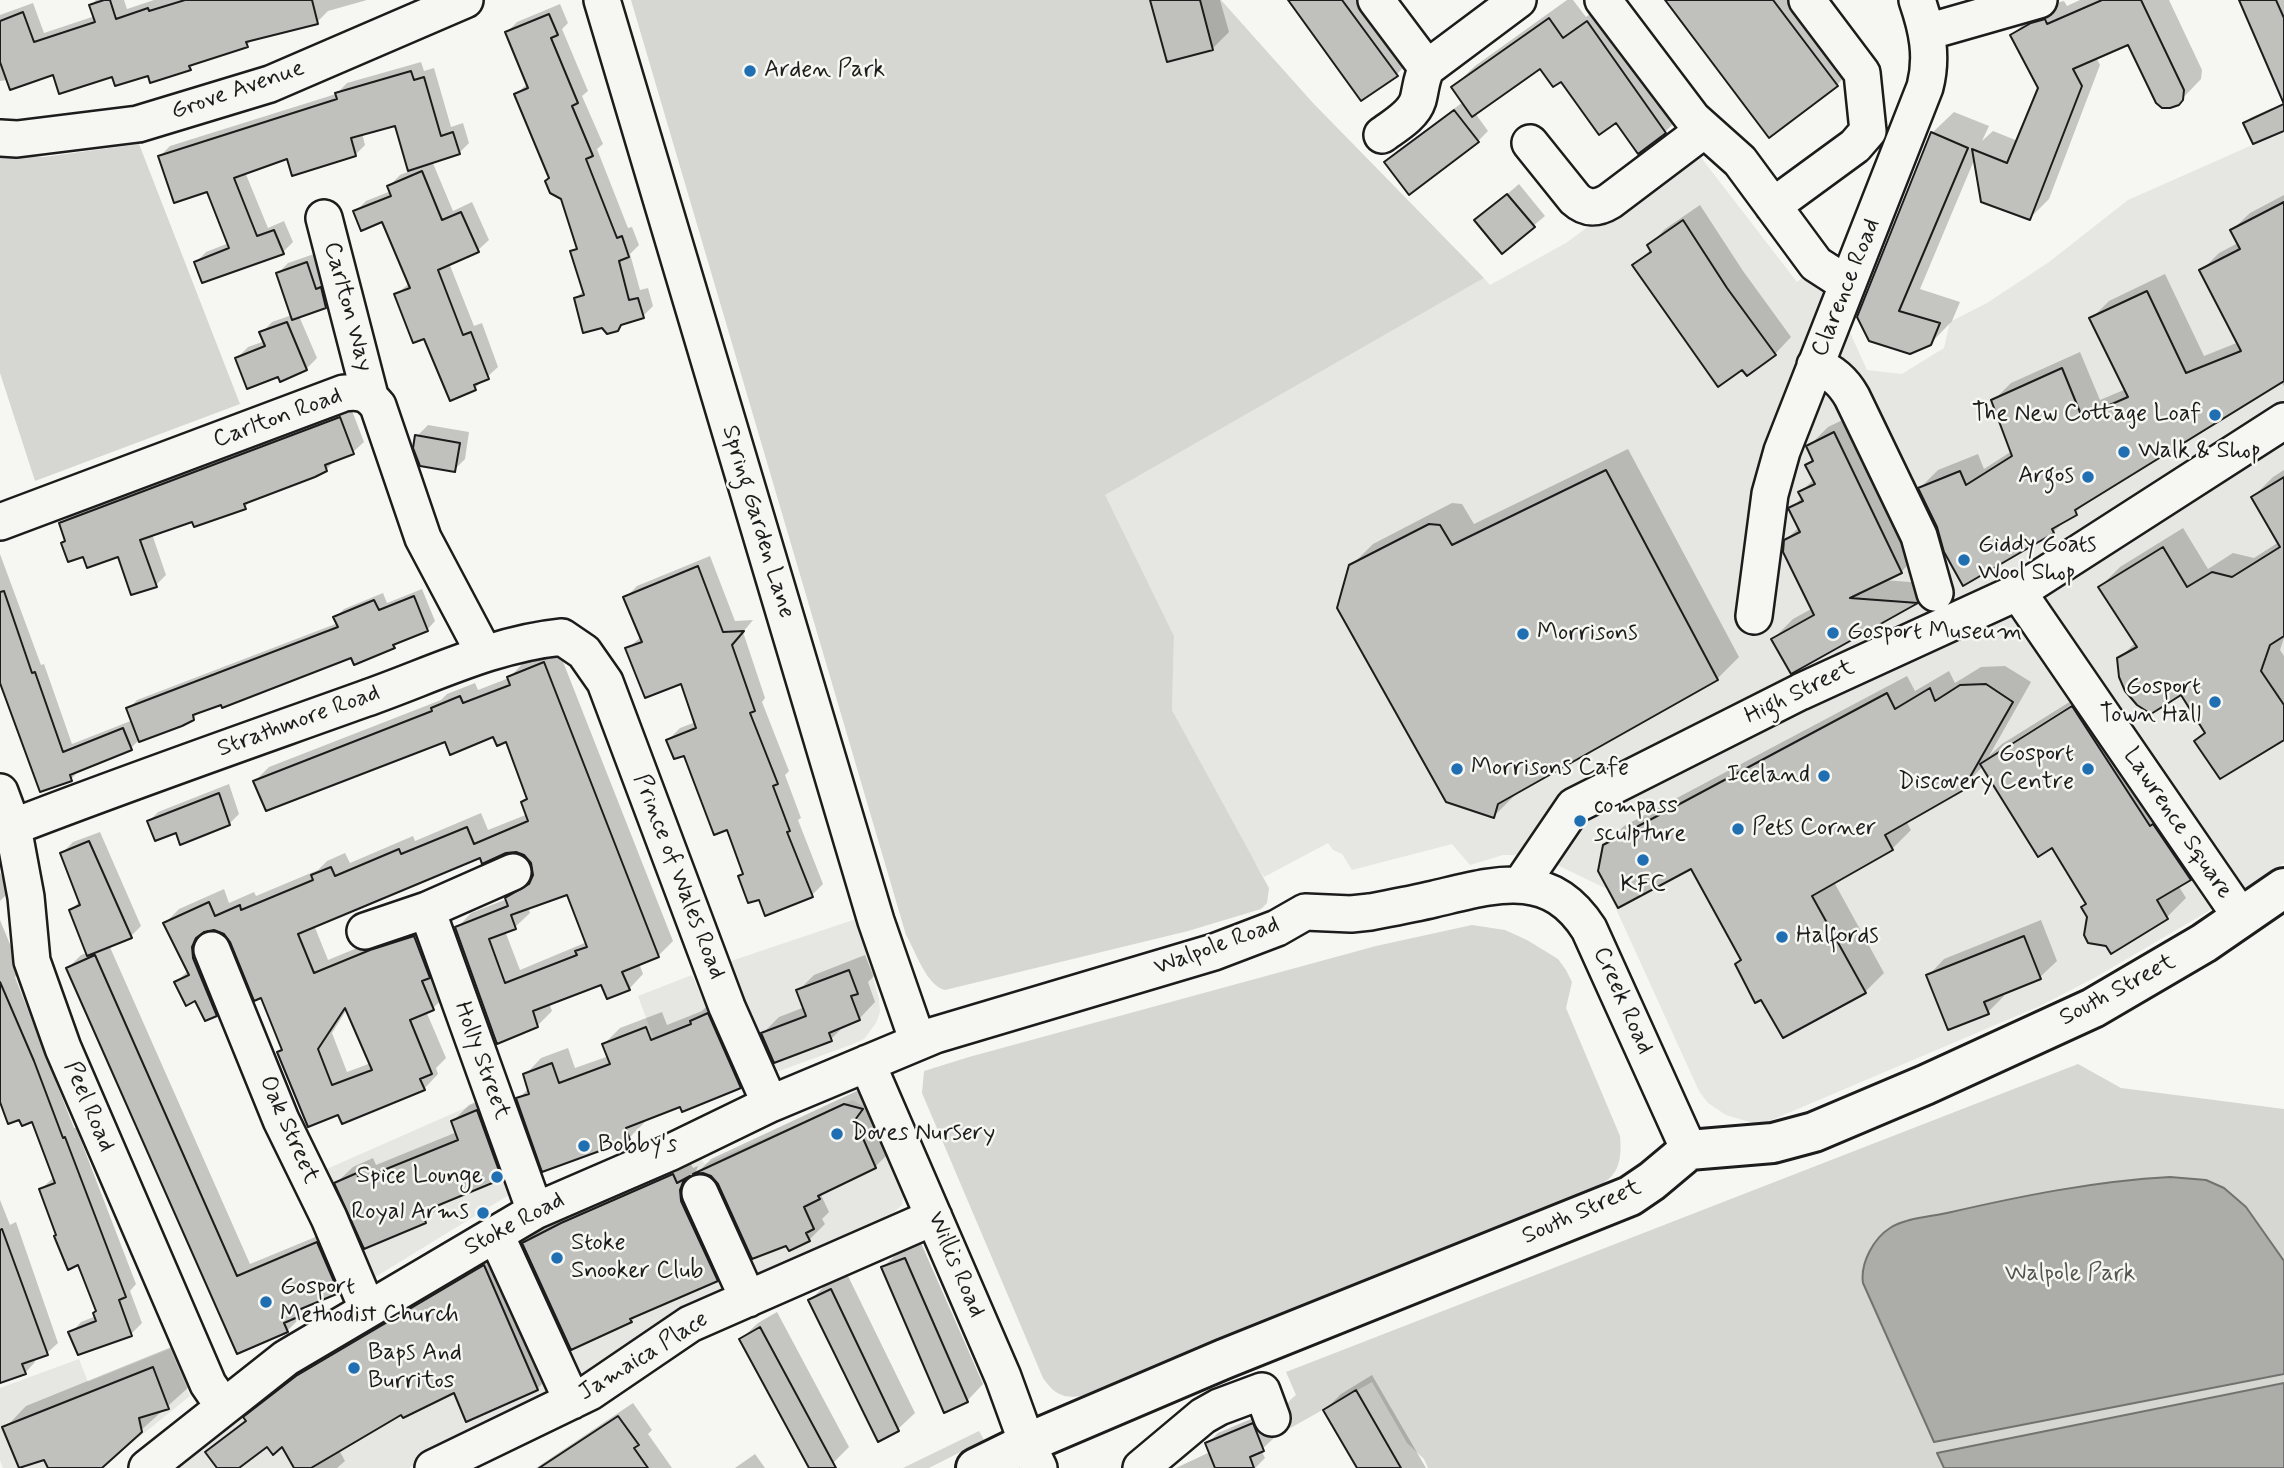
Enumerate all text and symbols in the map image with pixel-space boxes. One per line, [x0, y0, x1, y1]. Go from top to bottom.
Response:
street label: Grove Avenue [168, 55, 308, 127]
place label: Arden Park [764, 57, 885, 85]
marker: Arden Park [742, 63, 758, 79]
street label: Clarence Road [1806, 215, 1888, 361]
street label: Carlton Way [316, 239, 378, 375]
street label: Carlton Road [210, 382, 346, 456]
place label: The New Cottage Loaf [1972, 401, 2201, 429]
marker: The New Cottage Loaf [2207, 407, 2223, 423]
street label: Spring Garden Lane [714, 422, 800, 622]
place label: Walk & Shop [2138, 438, 2261, 466]
marker: Walk & Shop [2116, 444, 2132, 460]
place label: Argos [2018, 463, 2074, 491]
marker: Argos [2080, 469, 2096, 485]
place label: Giddy Goats Wool Shop [1978, 532, 2096, 588]
marker: Giddy Goats Wool Shop [1956, 552, 1972, 568]
place label: Gosport Museum [1847, 619, 2022, 647]
place label: Morrisons [1537, 620, 1638, 648]
marker: Gosport Museum [1825, 625, 1841, 641]
marker: Morrisons [1515, 626, 1531, 642]
street label: High Street [1740, 654, 1860, 732]
place label: Gosport Town Hall [2100, 674, 2201, 730]
street label: Strathmore Road [214, 679, 384, 765]
marker: Gosport Town Hall [2207, 694, 2223, 710]
place label: Gosport Discovery Centre [1898, 741, 2074, 797]
street label: Lawrence Square [2116, 743, 2238, 905]
place label: Morrisons Cafe [1471, 755, 1629, 783]
marker: Morrisons Cafe [1449, 761, 1465, 777]
marker: Gosport Discovery Centre [2080, 761, 2096, 777]
place label: Iceland [1727, 762, 1810, 790]
marker: Iceland [1816, 768, 1832, 784]
street label: Prince of Wales Road [626, 770, 730, 984]
place label: compass sculpture [1594, 793, 1686, 849]
marker: compass sculpture [1572, 813, 1588, 829]
place label: Pets Corner [1752, 815, 1876, 843]
marker: Pets Corner [1730, 821, 1746, 837]
marker: KFC [1635, 852, 1651, 868]
place label: KFC [1620, 872, 1666, 900]
street label: Walpole Road [1151, 911, 1283, 983]
place label: Halfords [1796, 923, 1879, 951]
marker: Halfords [1774, 929, 1790, 945]
street label: Creek Road [1586, 943, 1658, 1059]
street label: South Street [2055, 948, 2181, 1034]
street label: Holly Street [446, 998, 516, 1124]
street label: Peel Road [56, 1058, 120, 1156]
street label: Oak Street [251, 1072, 325, 1188]
place label: Doves Nursery [851, 1120, 995, 1148]
marker: Doves Nursery [829, 1126, 845, 1142]
place label: Bobby's [598, 1132, 677, 1160]
marker: Bobby's [576, 1138, 592, 1154]
place label: Spice Lounge [357, 1163, 483, 1191]
marker: Spice Lounge [489, 1169, 505, 1185]
street label: South Street [1518, 1174, 1646, 1252]
street label: Stoke Road [460, 1187, 570, 1263]
place label: Royal Arms [351, 1199, 469, 1227]
marker: Royal Arms [475, 1205, 491, 1221]
street label: Willis Road [920, 1208, 990, 1322]
place label: Stoke Snooker Club [571, 1230, 703, 1286]
marker: Stoke Snooker Club [549, 1250, 565, 1266]
park label: Walpole Park [2005, 1261, 2135, 1289]
place label: Gosport Methodist Church [280, 1274, 459, 1330]
marker: Gosport Methodist Church [258, 1294, 274, 1310]
street label: Jamaica Place [574, 1306, 714, 1408]
place label: Baps And Burritos [368, 1340, 462, 1396]
marker: Baps And Burritos [346, 1360, 362, 1376]

